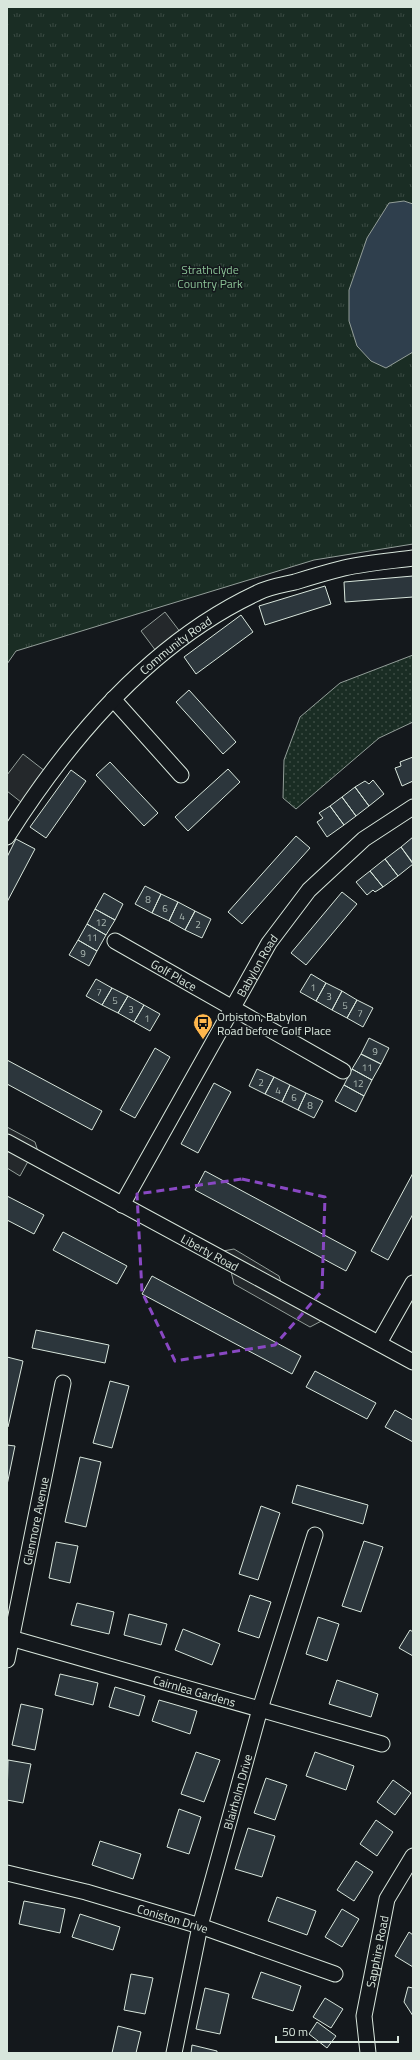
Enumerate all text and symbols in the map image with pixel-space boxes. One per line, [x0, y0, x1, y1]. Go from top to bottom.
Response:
park label: Strathclyde Country Park [177, 260, 243, 293]
street label: Community Road [135, 611, 215, 679]
house number: 8 [145, 892, 151, 907]
house number: 6 [162, 901, 168, 916]
house number: 4 [179, 909, 185, 924]
house number: 12 [95, 915, 107, 930]
house number: 2 [195, 917, 201, 932]
house number: 11 [86, 930, 98, 945]
street label: Babylon Road [231, 930, 282, 1000]
house number: 9 [80, 946, 86, 961]
street label: Golf Place [148, 954, 201, 995]
house number: 1 [310, 980, 316, 995]
house number: 7 [96, 985, 102, 1000]
house number: 3 [326, 989, 332, 1004]
house number: 5 [112, 993, 118, 1008]
house number: 5 [342, 998, 348, 1013]
house number: 3 [128, 1002, 134, 1017]
house number: 7 [357, 1006, 363, 1021]
place label: Orbiston, Babylon Road before Golf Place [217, 1007, 331, 1040]
house number: 1 [144, 1011, 150, 1026]
bus stop icon: Orbiston, Babylon Road before Golf Place [192, 1012, 214, 1040]
house number: 9 [372, 1044, 378, 1059]
house number: 11 [361, 1060, 373, 1075]
house number: 2 [258, 1075, 264, 1090]
house number: 12 [352, 1076, 364, 1091]
house number: 4 [275, 1083, 281, 1098]
house number: 6 [291, 1090, 297, 1105]
house number: 8 [307, 1098, 313, 1113]
street label: Liberty Road [178, 1229, 243, 1276]
street label: Glenmore Avenue [17, 1475, 53, 1567]
street label: Cairnlea Gardens [151, 1670, 238, 1711]
street label: Blairholm Drive [218, 1752, 257, 1832]
street label: Coniston Drive [135, 1898, 211, 1938]
street label: Sapphire Road [360, 1914, 393, 1989]
scale bar [276, 2018, 398, 2044]
text: 50 m [282, 2022, 308, 2041]

